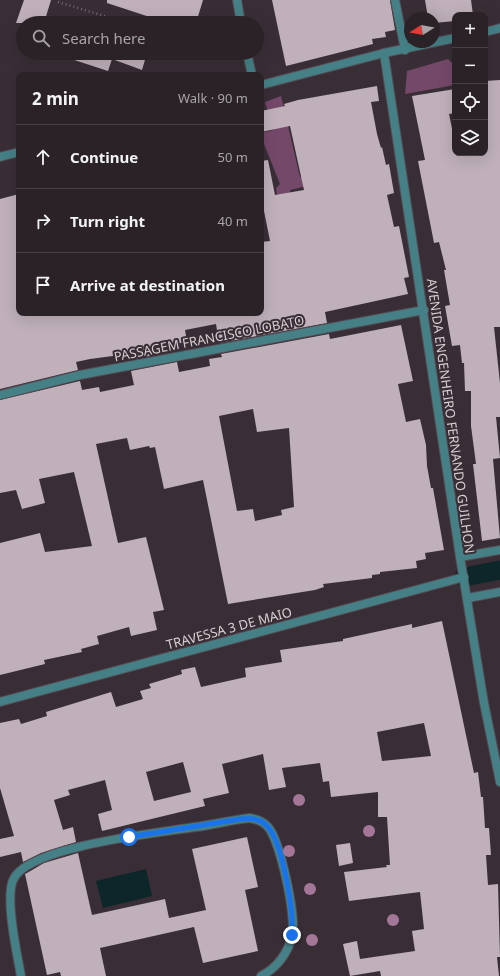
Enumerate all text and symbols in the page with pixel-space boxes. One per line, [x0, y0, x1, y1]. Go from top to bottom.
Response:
north arrow [404, 12, 440, 48]
map controls [452, 12, 488, 156]
button: + [452, 12, 488, 48]
search box [16, 16, 264, 60]
icon: search [30, 27, 52, 49]
text: Search here [62, 28, 145, 48]
button: − [452, 48, 488, 84]
button: locate [452, 84, 488, 120]
text: 2 min [32, 87, 79, 110]
text: Walk · 90 m [178, 89, 248, 107]
button: layers [452, 120, 488, 156]
icon: ahead [32, 146, 54, 168]
text: Continue [70, 147, 138, 167]
text: 50 m [218, 148, 248, 166]
icon: right [32, 210, 54, 232]
text: Turn right [70, 211, 145, 231]
text: 40 m [218, 212, 248, 230]
icon: arrive [32, 274, 54, 296]
text: Arrive at destination [70, 275, 225, 295]
street label: AVENIDA ENGENHEIRO FERNANDO GUILHON [423, 277, 479, 555]
street label: PASSAGEM FRANCISCO LOBATO [112, 311, 306, 365]
street label: TRAVESSA 3 DE MAIO [164, 603, 294, 653]
route start [120, 828, 138, 846]
route end [283, 926, 301, 944]

